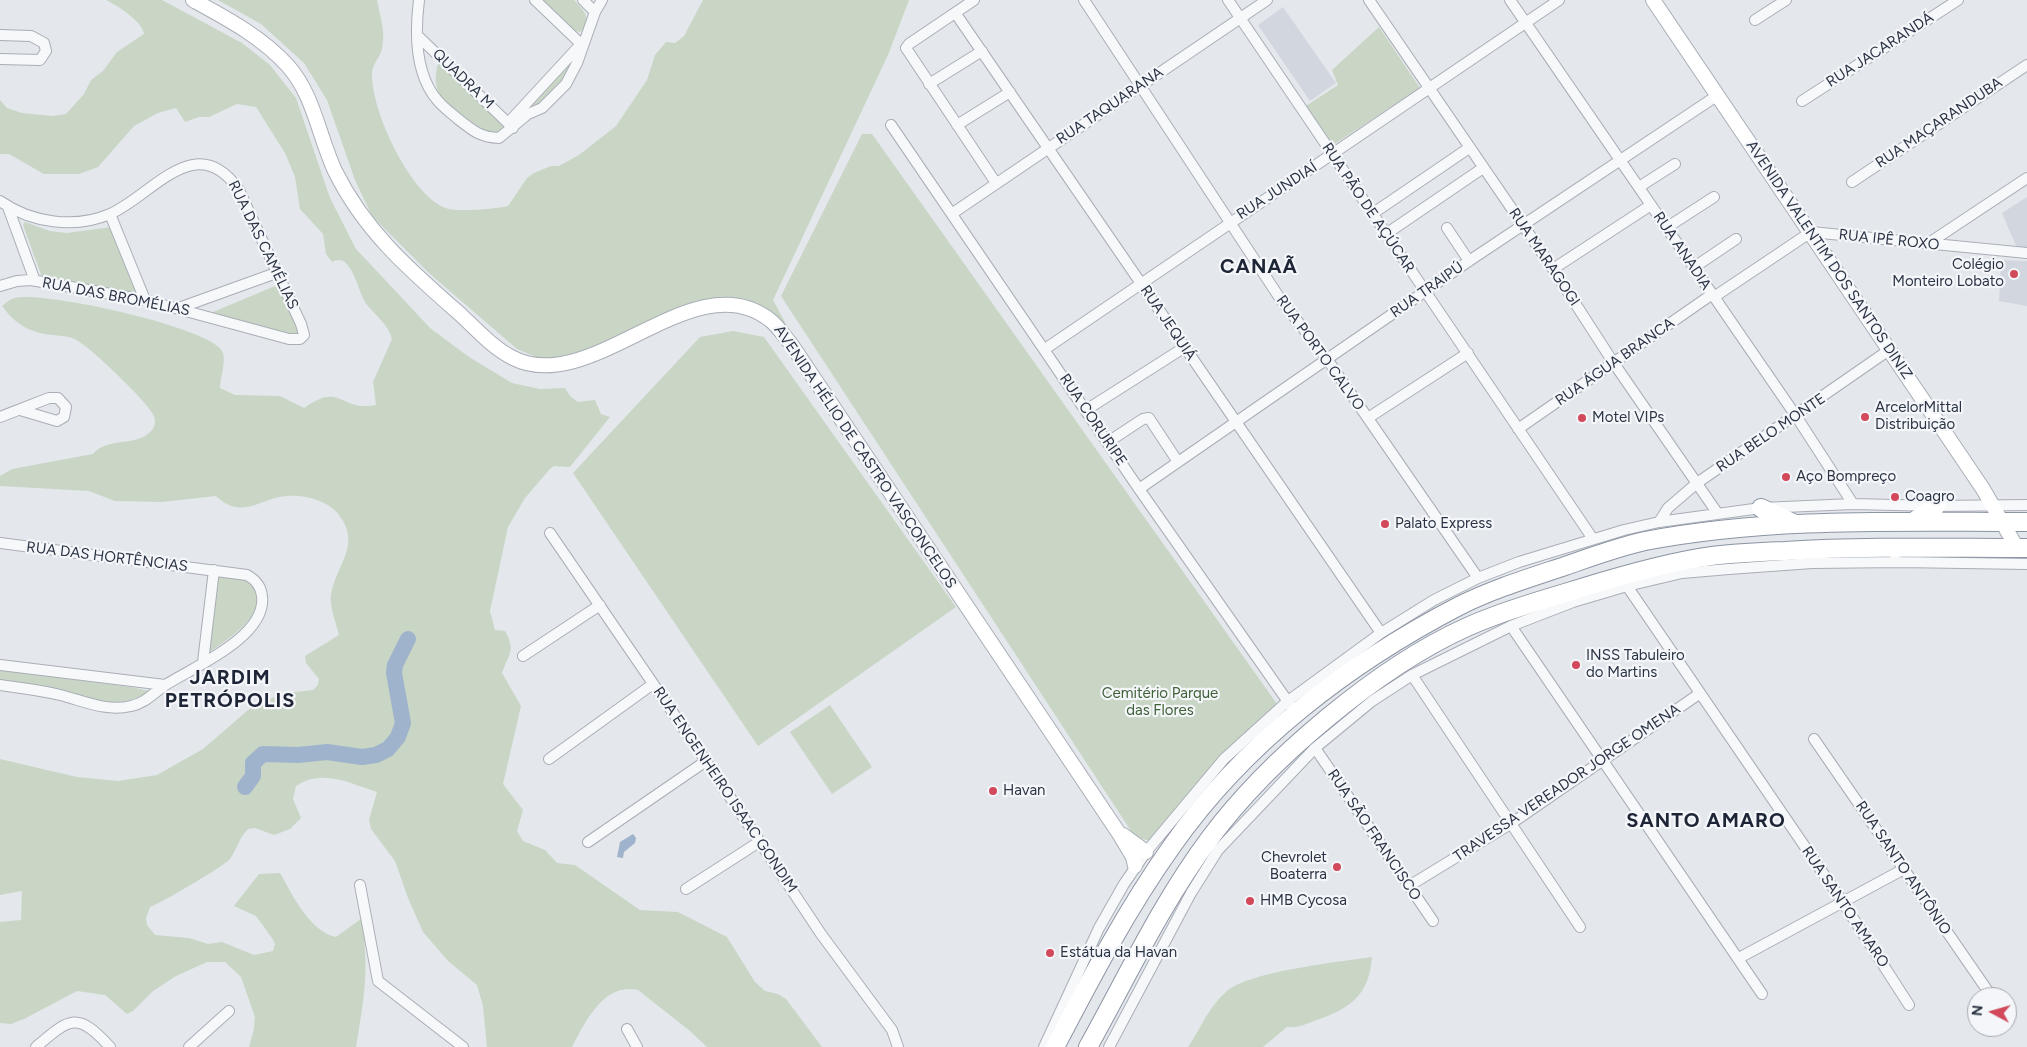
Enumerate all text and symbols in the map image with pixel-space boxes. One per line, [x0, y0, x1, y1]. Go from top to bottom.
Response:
street label: RUA JACARANDÁ [1823, 9, 1937, 91]
street label: QUADRA M [428, 45, 498, 113]
street label: RUA TAQUARANA [1053, 64, 1167, 148]
street label: RUA MAÇARANDUBA [1872, 74, 2006, 172]
street label: AVENIDA VALENTIM DOS SANTOS DINIZ [1742, 137, 1916, 383]
street label: RUA PÃO DE AÇÚCAR [1318, 140, 1418, 276]
street label: RUA JUNDIAÍ [1233, 158, 1321, 224]
street label: RUA DAS CAMÉLIAS [224, 178, 302, 312]
street label: RUA MARAGOGI [1505, 205, 1583, 309]
street label: RUA ANADIA [1649, 209, 1715, 293]
street label: RUA IPÊ ROXO [1838, 226, 1940, 254]
district label: CANAÃ [1219, 255, 1299, 279]
place label: Colégio Monteiro Lobato [1892, 256, 2004, 291]
street label: RUA TRAIPÚ [1387, 258, 1467, 322]
marker: Colégio Monteiro Lobato [2008, 268, 2020, 280]
street label: RUA DAS BROMÉLIAS [41, 274, 191, 320]
street label: RUA JEQUIÁ [1136, 282, 1200, 364]
street label: RUA PORTO CALVO [1272, 292, 1368, 414]
street label: RUA ÁGUA BRANCA [1552, 314, 1678, 410]
street label: AVENIDA HÉLIO DE CASTRO VASCONCELOS [770, 322, 960, 592]
street label: RUA CORURIPE [1056, 370, 1130, 470]
street label: RUA BELO MONTE [1713, 390, 1829, 476]
place label: ArcelorMittal Distribuição [1875, 399, 1962, 434]
place label: Motel VIPs [1592, 409, 1664, 427]
marker: ArcelorMittal Distribuição [1859, 411, 1871, 423]
marker: Motel VIPs [1576, 412, 1588, 424]
place label: Aço Bompreço [1796, 468, 1896, 486]
marker: Aço Bompreço [1780, 471, 1792, 483]
place label: Coagro [1905, 488, 1955, 506]
marker: Coagro [1889, 491, 1901, 503]
place label: Palato Express [1395, 515, 1492, 533]
marker: Palato Express [1379, 518, 1391, 530]
street label: RUA DAS HORTÊNCIAS [25, 538, 189, 576]
place label: INSS Tabuleiro do Martins [1586, 647, 1685, 682]
marker: INSS Tabuleiro do Martins [1570, 659, 1582, 671]
district label: JARDIM PETRÓPOLIS [163, 666, 297, 713]
street label: RUA ENGENHEIRO ISAAC GONDIM [649, 684, 801, 896]
park label: Cemitério Parque das Flores [1102, 685, 1218, 720]
street label: TRAVESSA VEREADOR JORGE OMENA [1450, 700, 1684, 866]
street label: RUA SÃO FRANCISCO [1323, 766, 1425, 904]
place label: Havan [1003, 782, 1045, 800]
marker: Havan [987, 785, 999, 797]
street label: RUA SANTO ANTÔNIO [1852, 798, 1954, 938]
district label: SANTO AMARO [1625, 809, 1787, 833]
street label: RUA SANTO AMARO [1798, 843, 1892, 971]
place label: Chevrolet Boaterra [1261, 849, 1327, 884]
marker: Chevrolet Boaterra [1331, 861, 1343, 873]
place label: HMB Cycosa [1260, 892, 1347, 910]
marker: HMB Cycosa [1244, 895, 1256, 907]
place label: Estátua da Havan [1060, 944, 1177, 962]
marker: Estátua da Havan [1044, 947, 1056, 959]
north arrow [1967, 987, 2017, 1037]
text: N [1969, 1004, 1987, 1017]

